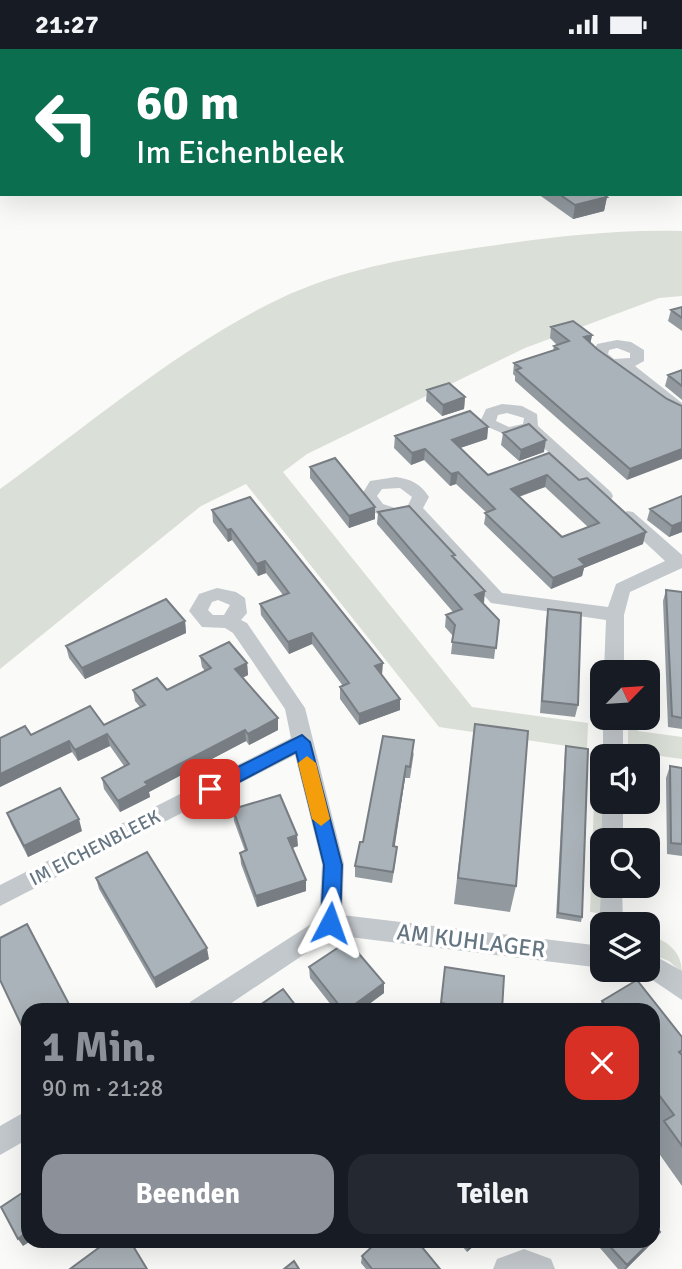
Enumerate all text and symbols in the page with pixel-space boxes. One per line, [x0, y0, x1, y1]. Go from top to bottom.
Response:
text: 21:27 [35, 9, 99, 41]
text: 60 m [136, 73, 239, 133]
icon: left [21, 77, 112, 168]
text: Im Eichenbleek [136, 133, 345, 172]
north arrow [590, 660, 660, 730]
map controls [590, 660, 660, 982]
button: sound [590, 744, 660, 814]
pin [180, 759, 240, 819]
icon: arrive [191, 770, 229, 808]
street label: IM EICHENBLEEK [26, 804, 165, 891]
button: search [590, 828, 660, 898]
position arrow [293, 886, 367, 960]
button: layers [590, 912, 660, 982]
street label: AM KUHLAGER [395, 918, 547, 965]
text: 1 Min. [42, 1022, 156, 1073]
button: close [565, 1026, 639, 1100]
text: 90 m · 21:28 [42, 1074, 163, 1103]
button: Beenden [42, 1154, 334, 1234]
button: Teilen [348, 1154, 639, 1234]

